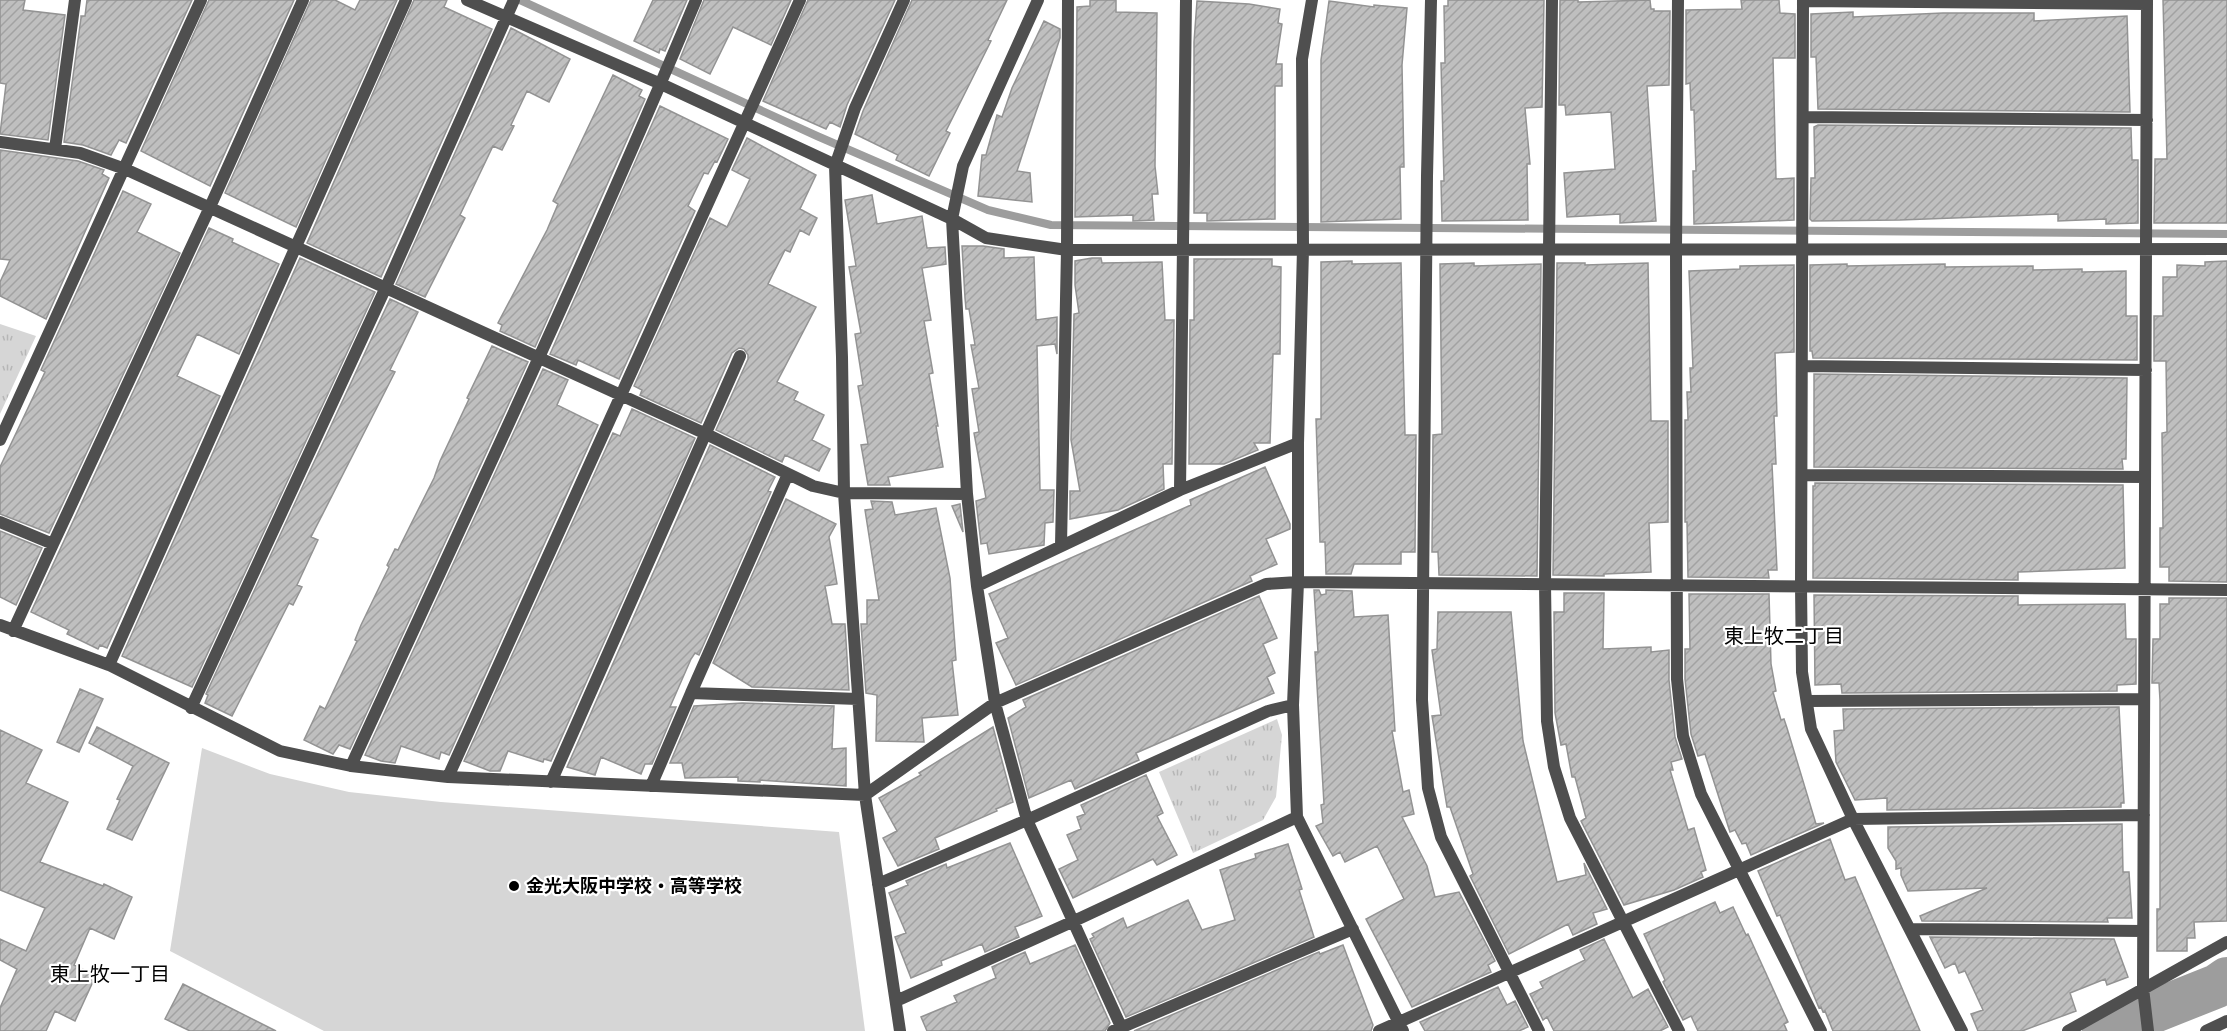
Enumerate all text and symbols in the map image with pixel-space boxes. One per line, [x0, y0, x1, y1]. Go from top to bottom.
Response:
district label: 東上牧二丁目 [1724, 623, 1844, 648]
place label: 金光大阪中学校・高等学校 [526, 874, 742, 897]
marker: 金光大阪中学校・高等学校 [507, 879, 521, 893]
district label: 東上牧一丁目 [50, 961, 170, 986]

